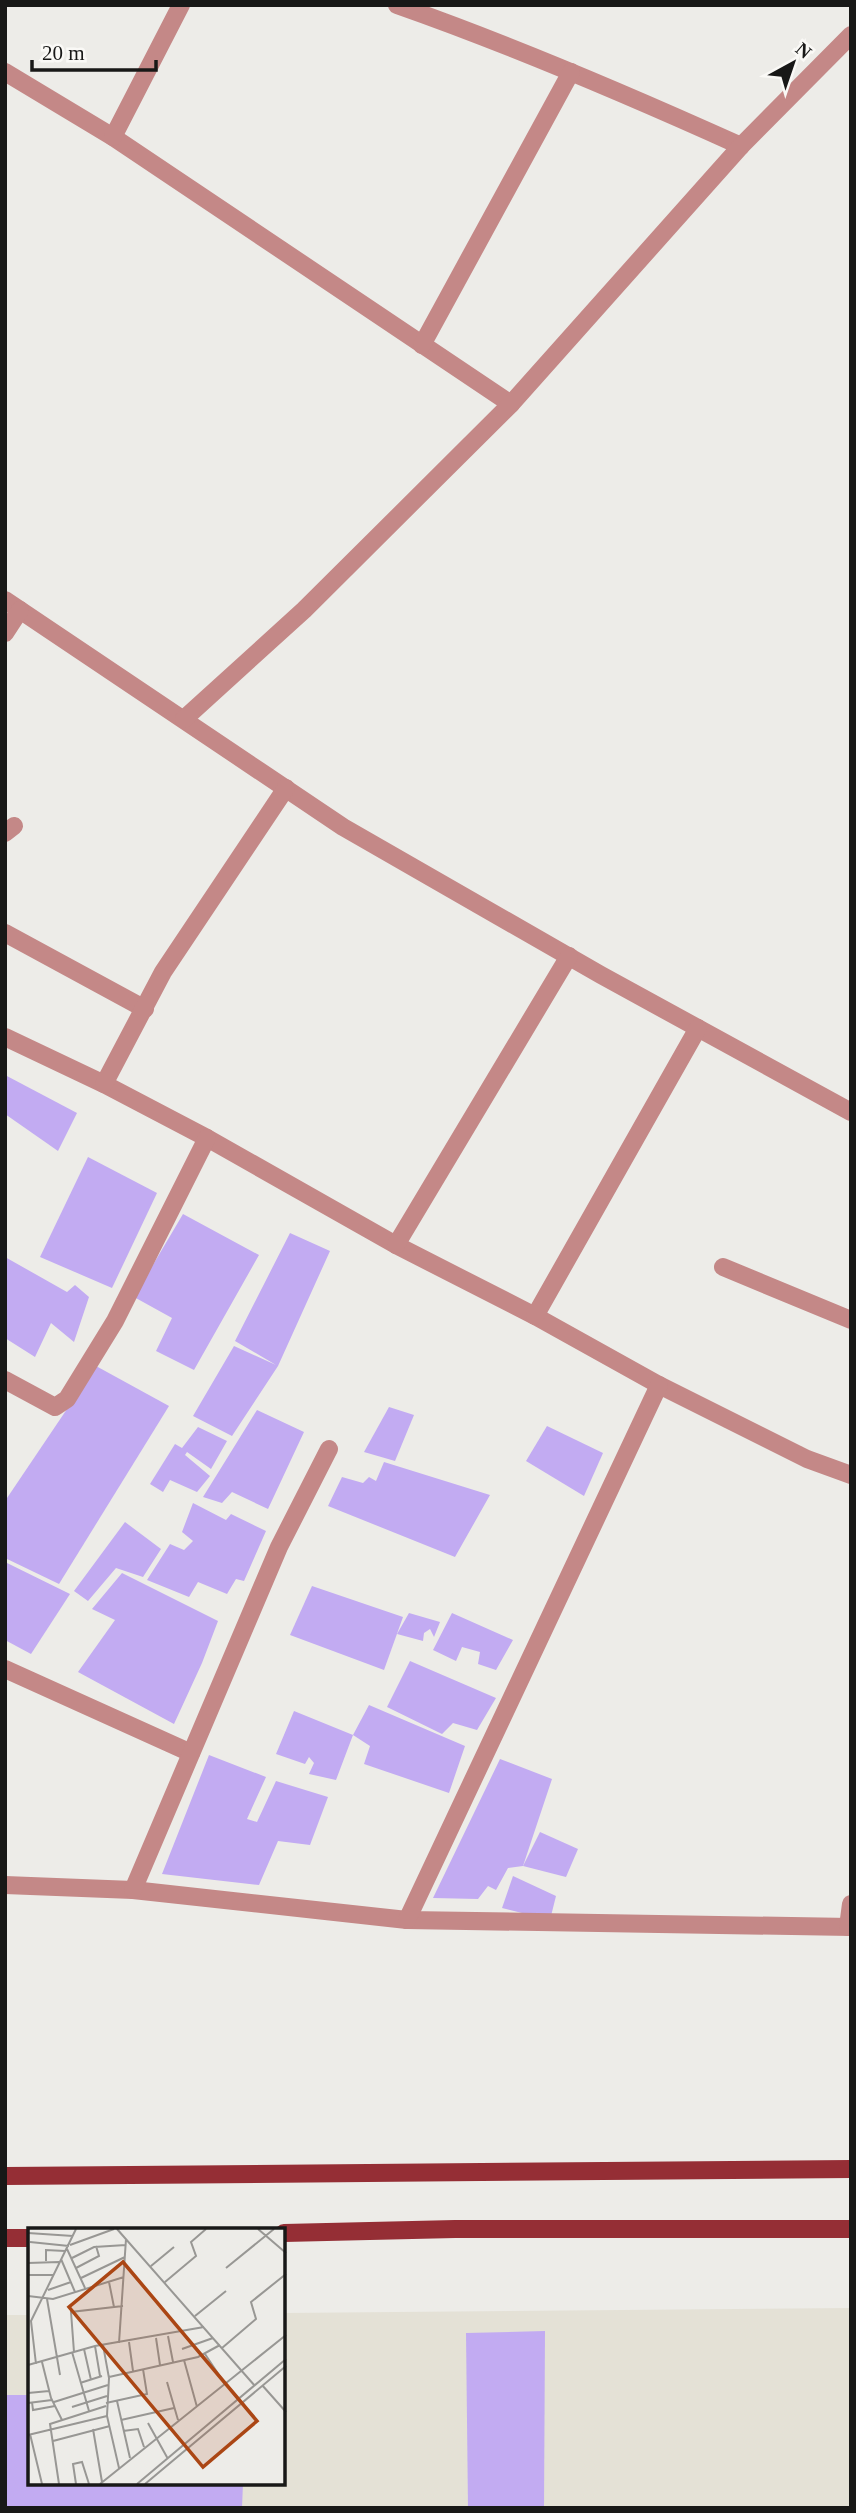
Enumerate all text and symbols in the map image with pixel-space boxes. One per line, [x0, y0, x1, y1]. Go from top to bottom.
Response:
scale bar [32, 28, 156, 72]
north arrow [758, 28, 828, 98]
text: N [792, 38, 816, 63]
text: 20 m [42, 41, 85, 65]
inset map [28, 2228, 285, 2485]

